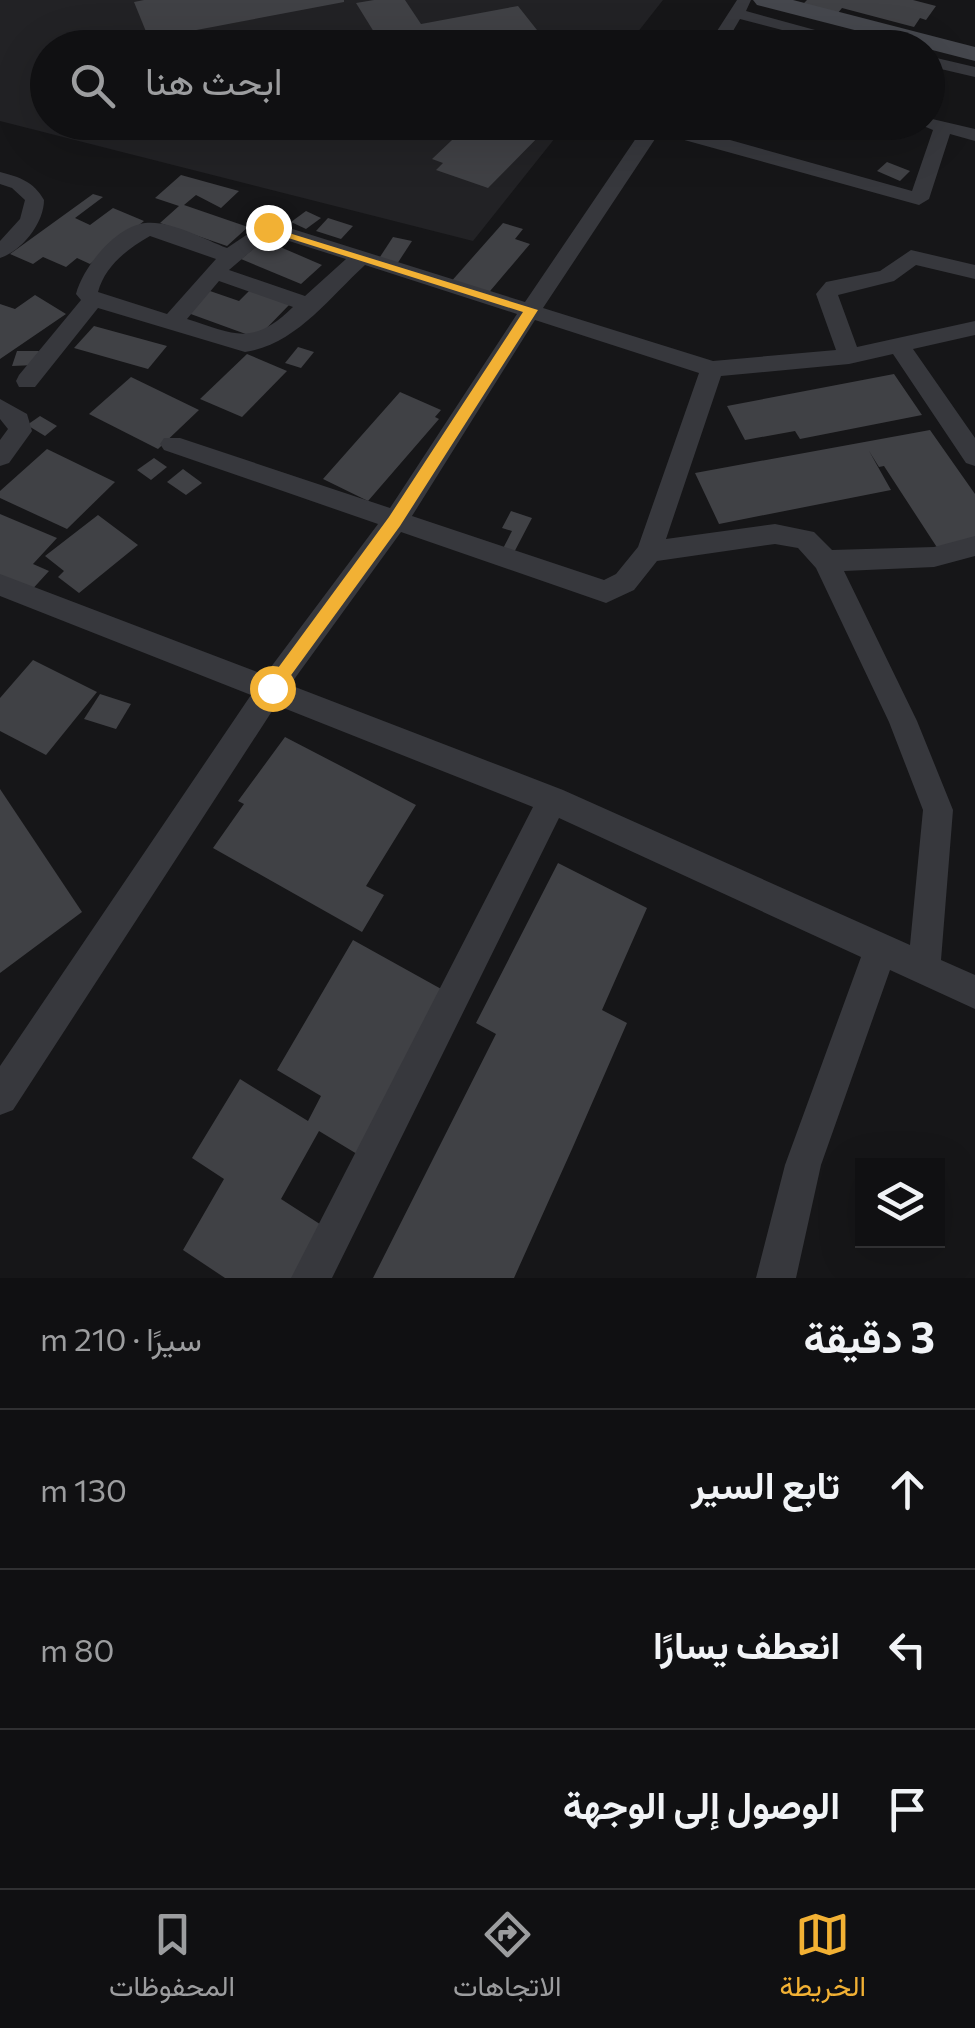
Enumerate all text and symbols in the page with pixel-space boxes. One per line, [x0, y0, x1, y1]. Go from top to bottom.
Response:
search box [30, 30, 945, 140]
text: ابحث هنا [145, 56, 283, 103]
icon: search [65, 58, 120, 113]
route end [246, 205, 292, 251]
route start [250, 666, 296, 712]
map controls [855, 1158, 945, 1248]
button: layers [855, 1158, 945, 1248]
text: 3 دقيقة [803, 1310, 935, 1362]
text: سيرًا · 210 m [40, 1318, 202, 1358]
text: تابع السير [691, 1460, 840, 1507]
icon: ahead [880, 1462, 935, 1517]
text: 130 m [40, 1469, 127, 1509]
text: انعطف يسارًا [653, 1620, 840, 1667]
icon: left [880, 1622, 935, 1677]
text: 80 m [40, 1629, 114, 1669]
text: الوصول إلى الوجهة [563, 1780, 840, 1827]
icon: arrive [880, 1782, 935, 1837]
tab: المحفوظات [109, 1907, 235, 2011]
tab: الاتجاهات [453, 1907, 562, 2011]
tab: الخريطة [779, 1907, 866, 2011]

